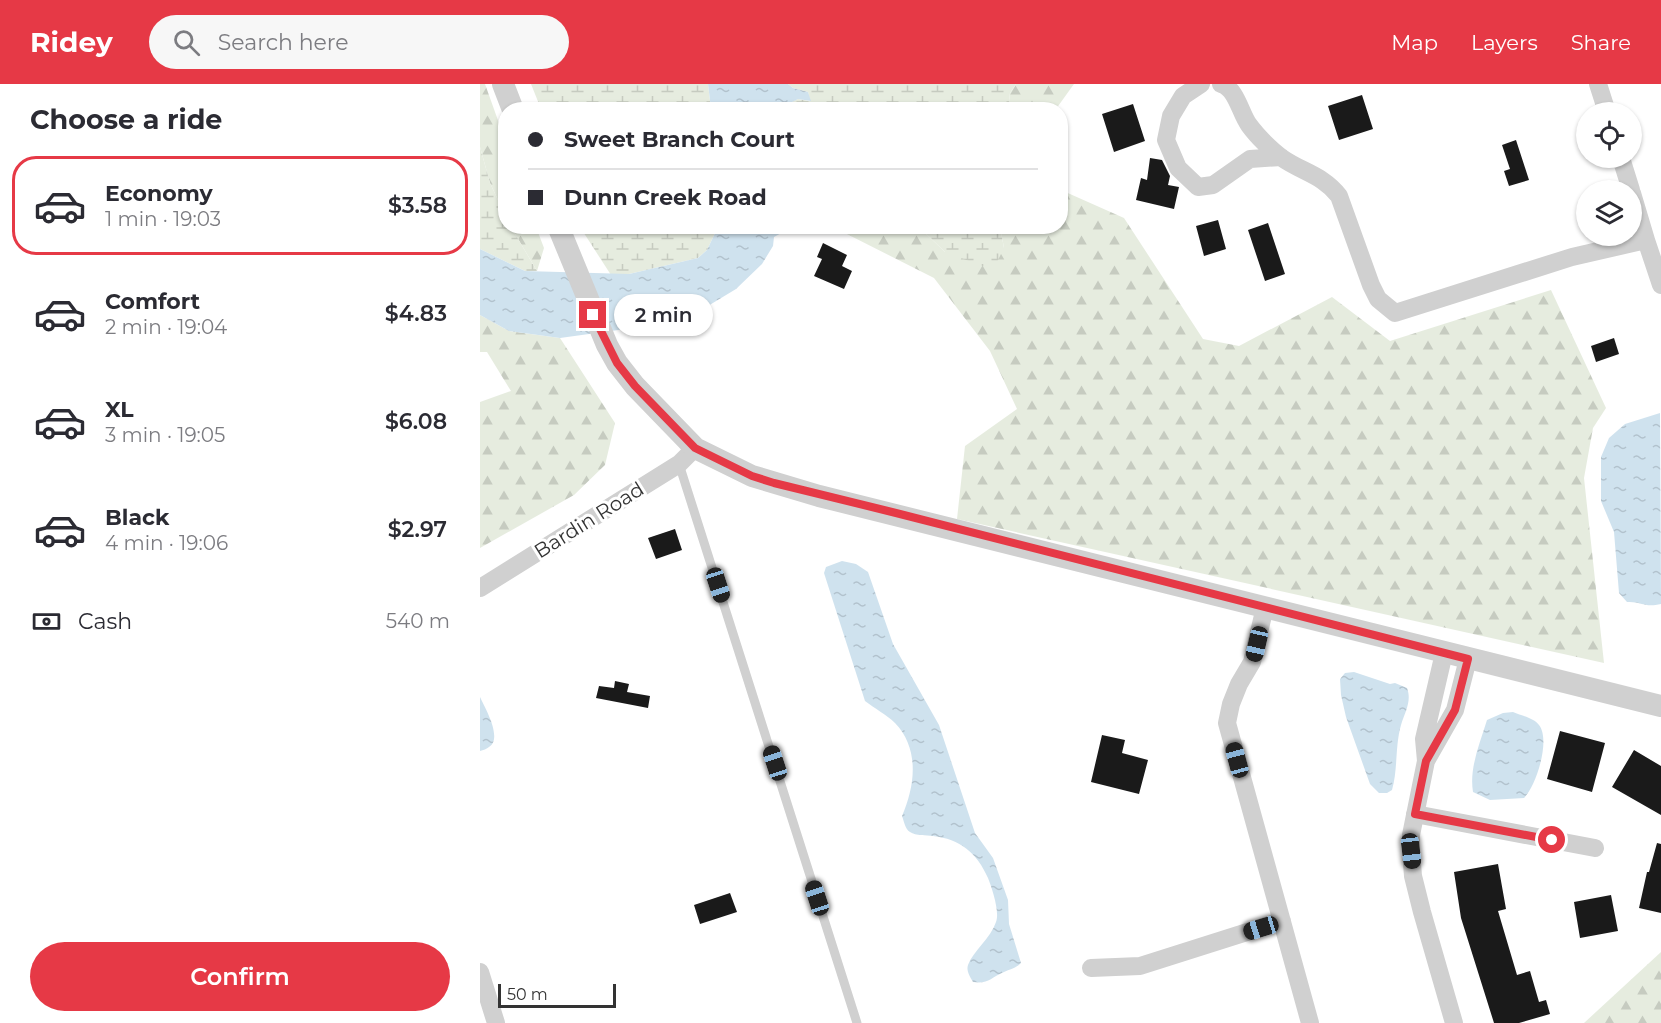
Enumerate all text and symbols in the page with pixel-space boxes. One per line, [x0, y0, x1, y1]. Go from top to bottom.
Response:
search box [149, 15, 569, 69]
text: Ridey [30, 25, 113, 59]
icon: search [170, 26, 203, 59]
text: Search here [218, 29, 349, 56]
text: Map [1391, 30, 1438, 55]
text: Layers [1471, 30, 1538, 55]
text: Share [1571, 30, 1631, 55]
map controls [1576, 102, 1642, 246]
button: locate [1576, 102, 1642, 168]
text: Choose a ride [30, 103, 222, 136]
text: Sweet Branch Court [564, 126, 795, 153]
icon: car [33, 179, 87, 233]
text: Economy [105, 180, 213, 207]
button: layers [1576, 180, 1642, 246]
text: Dunn Creek Road [564, 184, 767, 211]
text: $3.58 [388, 192, 447, 219]
text: 1 min · 19:03 [105, 207, 221, 231]
icon: car [33, 287, 87, 341]
text: Comfort [105, 288, 200, 315]
callout: 2 min [614, 294, 713, 336]
text: $4.83 [385, 300, 447, 327]
route end [579, 301, 606, 328]
text: 2 min [635, 303, 692, 327]
text: 2 min · 19:04 [105, 315, 227, 339]
icon: car [33, 395, 87, 449]
text: XL [105, 396, 134, 423]
text: $6.08 [385, 408, 447, 435]
text: 3 min · 19:05 [105, 423, 225, 447]
street label: Bardin Road [530, 477, 648, 563]
icon: car [33, 503, 87, 557]
text: Black [105, 504, 169, 531]
text: $2.97 [388, 516, 447, 543]
text: 4 min · 19:06 [105, 531, 228, 555]
car [704, 565, 732, 605]
icon: cash [30, 605, 63, 638]
text: Cash [78, 608, 132, 635]
text: 540 m [386, 609, 450, 633]
car [1244, 624, 1270, 664]
car [1224, 740, 1250, 780]
car [761, 743, 789, 783]
route start [1538, 826, 1565, 853]
car [1400, 832, 1422, 870]
car [803, 878, 831, 918]
car [1241, 914, 1281, 942]
button: Confirm [30, 942, 450, 1011]
scale bar [498, 981, 616, 1008]
text: 50 m [507, 985, 548, 1004]

